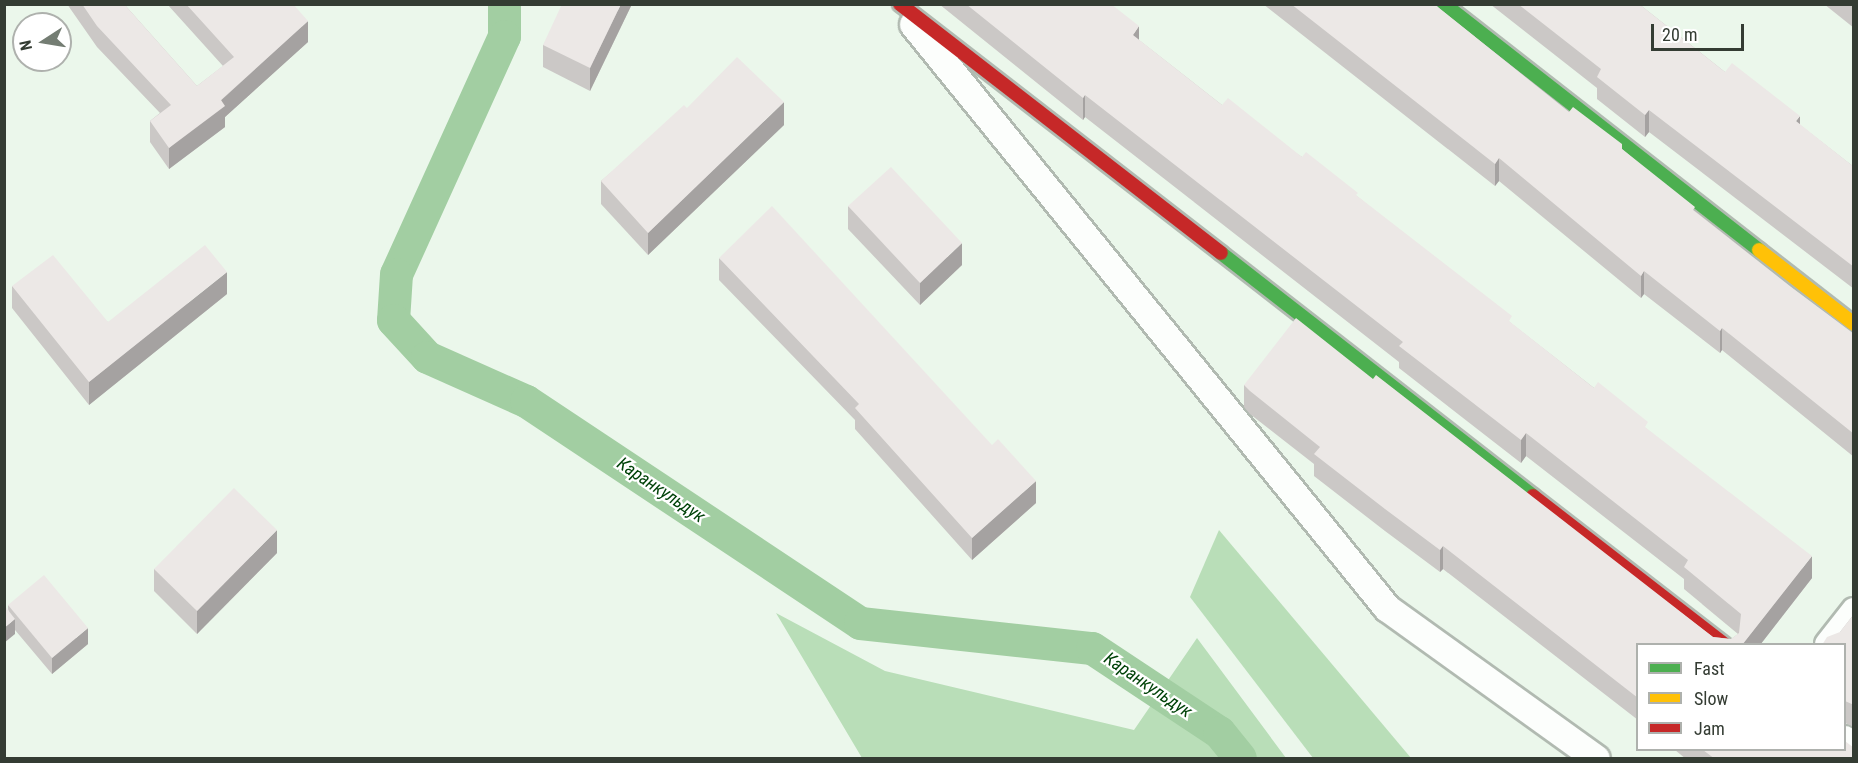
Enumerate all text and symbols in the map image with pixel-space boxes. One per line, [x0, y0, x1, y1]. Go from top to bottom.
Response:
north arrow [12, 12, 72, 72]
scale bar [1654, 12, 1747, 50]
text: 20 m [1662, 24, 1697, 45]
text: N [16, 39, 36, 52]
water label: Каранкульдук [613, 453, 709, 527]
legend [1636, 643, 1846, 751]
water label: Каранкульдук [1100, 648, 1196, 722]
text: Fast [1694, 658, 1725, 679]
text: Slow [1694, 688, 1728, 709]
text: Jam [1694, 718, 1725, 739]

